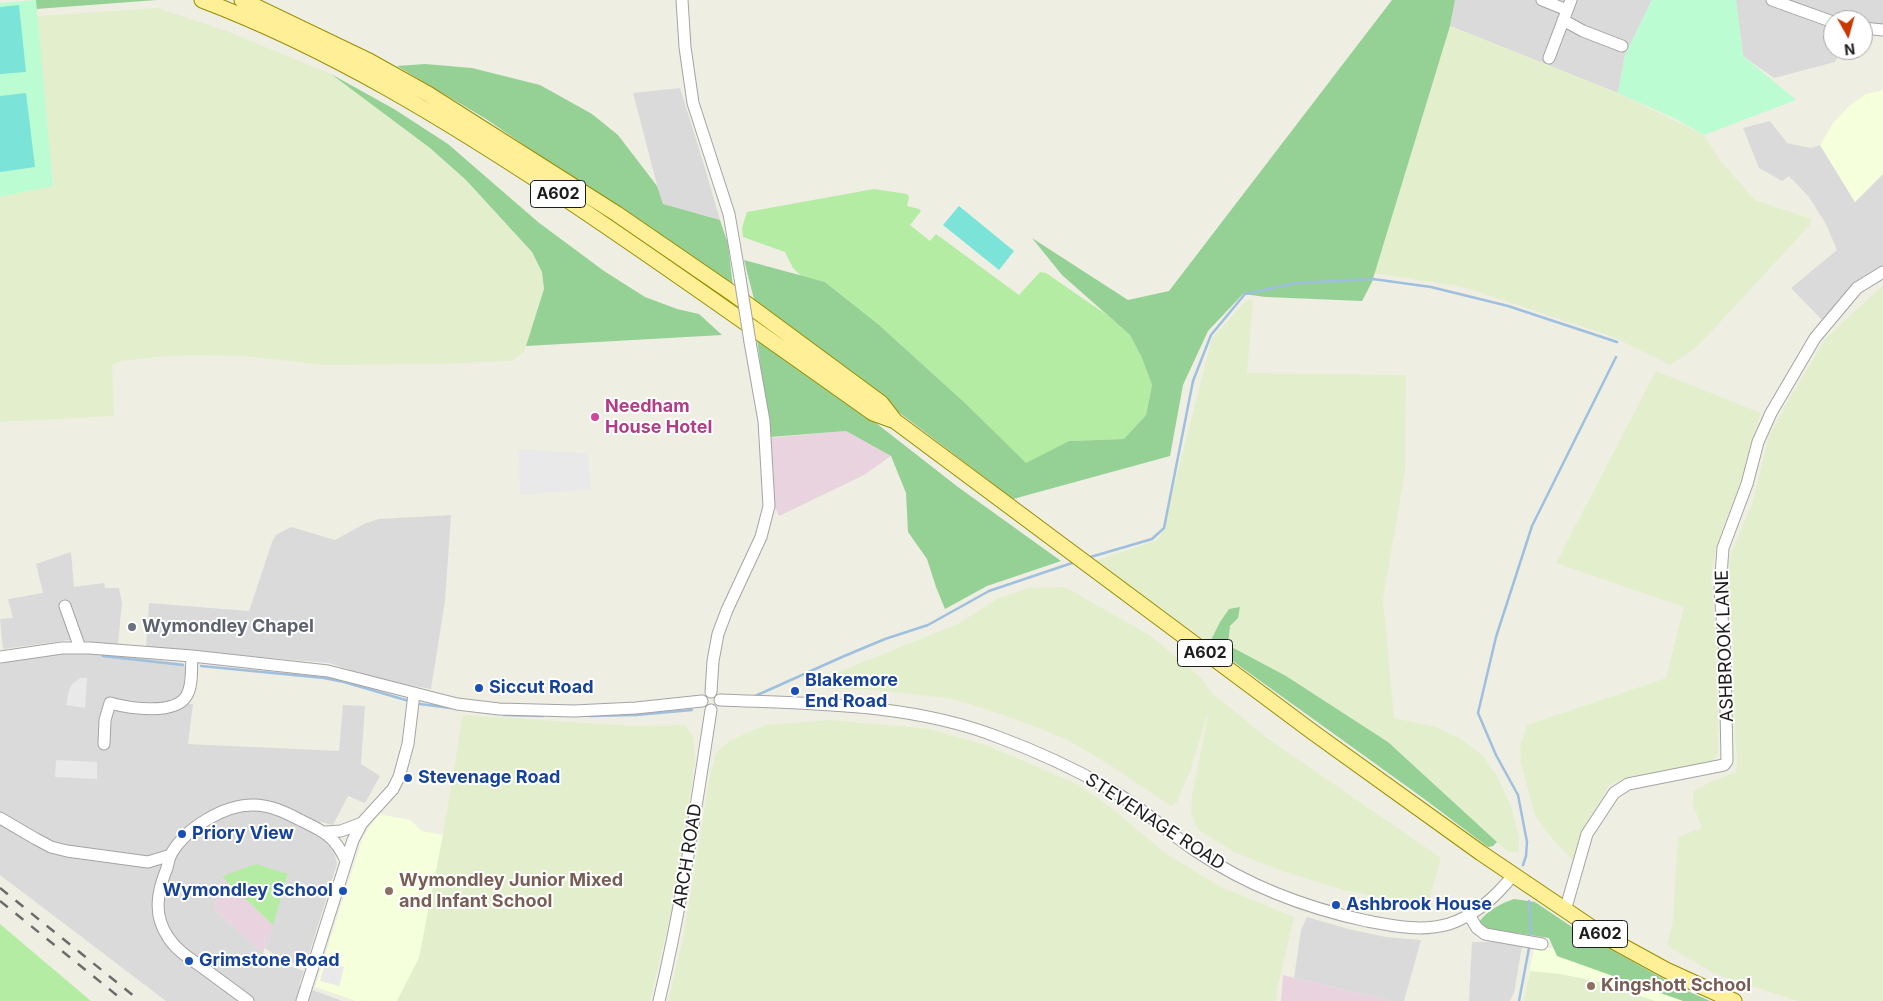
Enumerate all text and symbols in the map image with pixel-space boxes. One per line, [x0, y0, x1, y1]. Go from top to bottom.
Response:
north arrow [1823, 10, 1873, 60]
text: N [1843, 40, 1856, 58]
road number: A602 [530, 180, 586, 208]
place label: Needham House Hotel [605, 396, 712, 438]
marker: Needham House Hotel [589, 411, 601, 423]
street label: ASHBROOK LANE [1712, 569, 1738, 723]
place label: Wymondley Chapel [142, 616, 314, 638]
marker: Wymondley Chapel [126, 621, 138, 633]
road number: A602 [1178, 640, 1232, 666]
place label: Blakemore End Road [805, 670, 898, 712]
place label: Siccut Road [489, 677, 594, 699]
marker: Siccut Road [473, 682, 485, 694]
marker: Blakemore End Road [789, 685, 801, 697]
place label: Stevenage Road [418, 767, 560, 789]
street label: STEVENAGE ROAD [1081, 769, 1229, 875]
marker: Stevenage Road [402, 772, 414, 784]
street label: ARCH ROAD [669, 802, 707, 910]
place label: Priory View [192, 823, 294, 845]
marker: Priory View [176, 828, 188, 840]
place label: Wymondley Junior Mixed and Infant School [399, 870, 623, 912]
place label: Wymondley School [163, 880, 333, 902]
marker: Wymondley School [337, 885, 349, 897]
marker: Wymondley Junior Mixed and Infant School [383, 885, 395, 897]
place label: Ashbrook House [1346, 894, 1492, 916]
marker: Ashbrook House [1330, 899, 1342, 911]
road number: A602 [1572, 921, 1628, 948]
place label: Grimstone Road [199, 950, 340, 972]
marker: Grimstone Road [183, 955, 195, 967]
place label: Kingshott School [1601, 975, 1751, 997]
marker: Kingshott School [1585, 980, 1597, 992]

